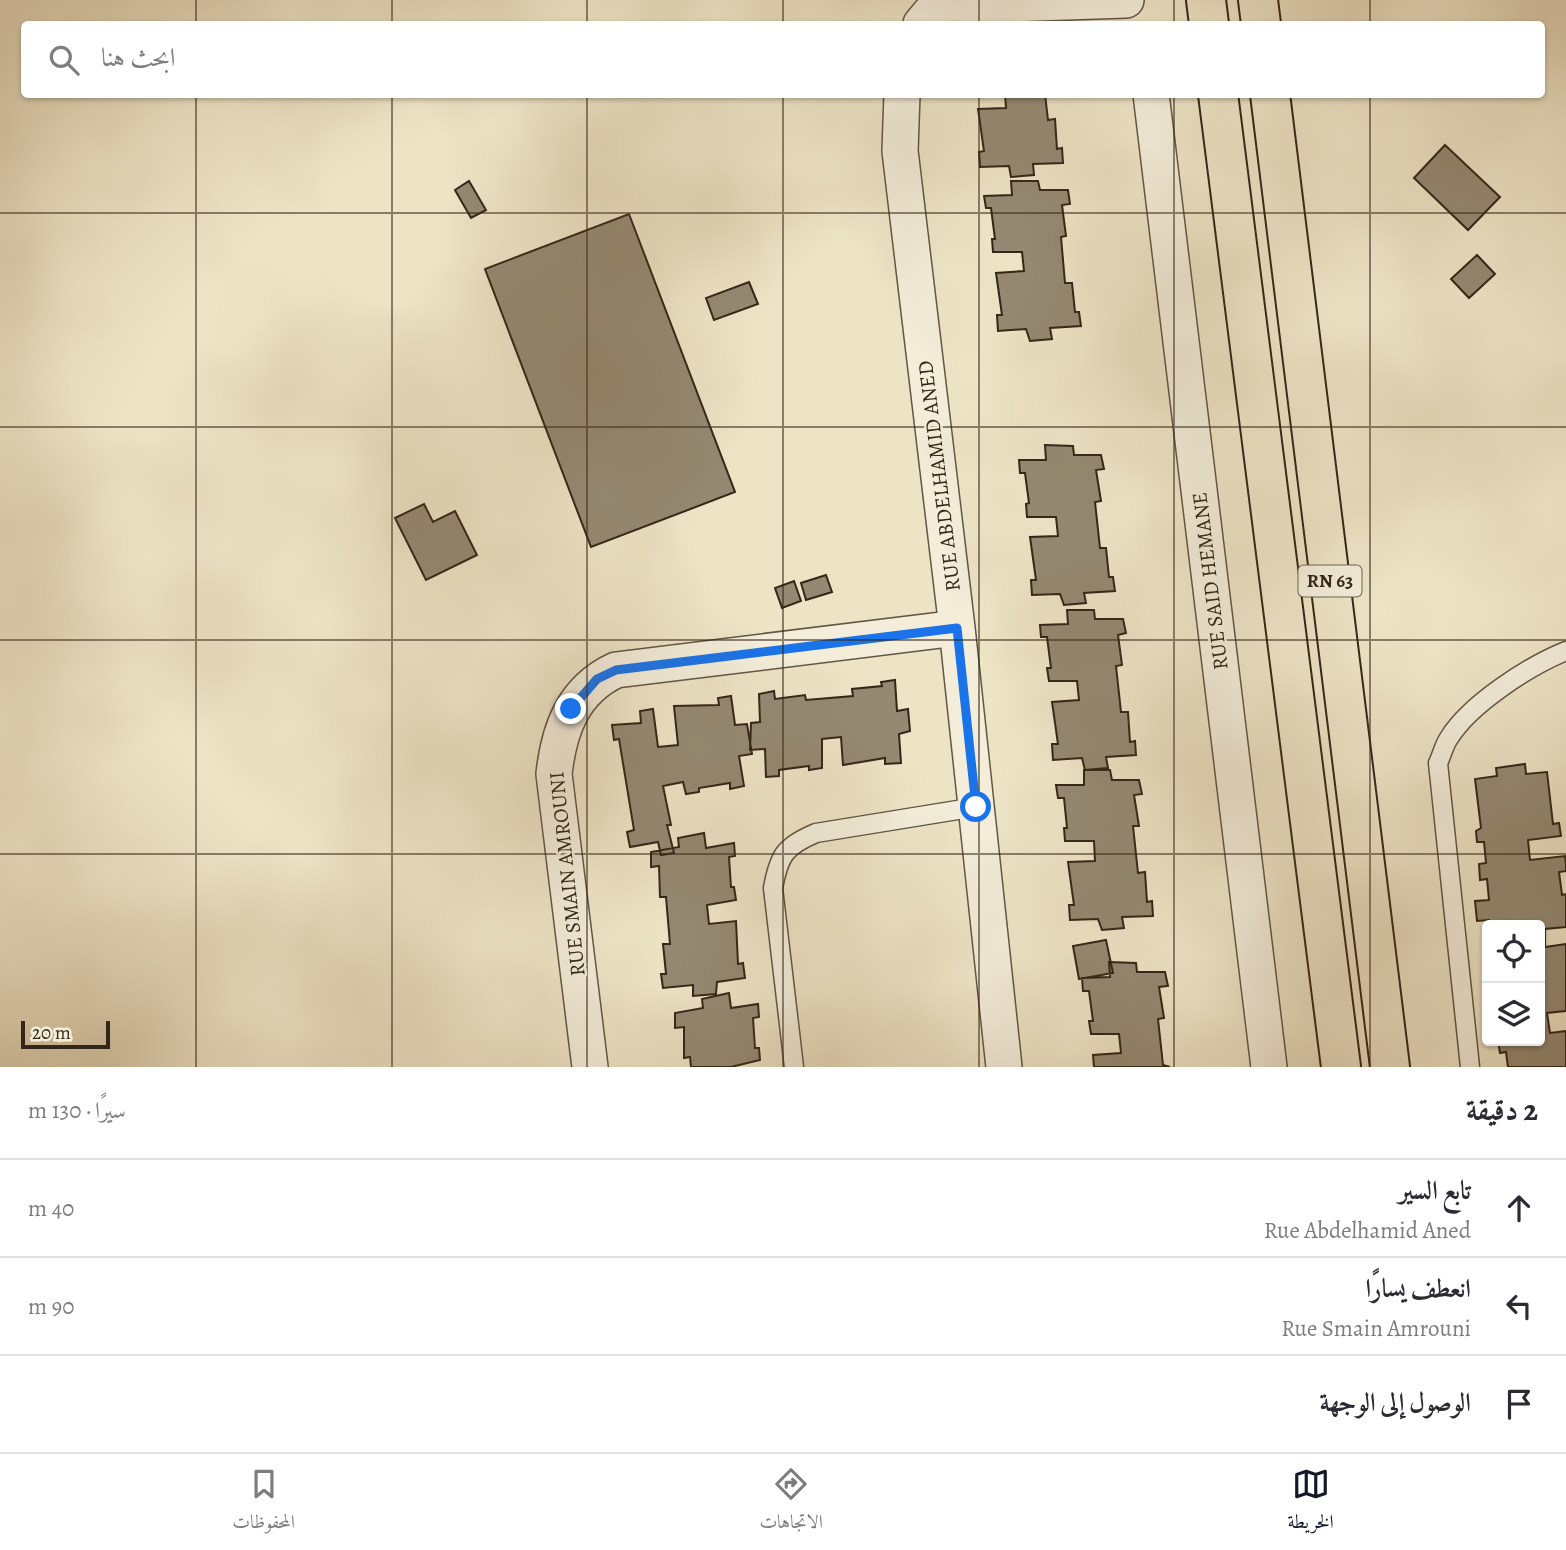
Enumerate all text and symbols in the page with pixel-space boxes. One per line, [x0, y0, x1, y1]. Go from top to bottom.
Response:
search box [21, 21, 1545, 98]
text: ابحث هنا [101, 40, 176, 75]
icon: search [45, 41, 83, 79]
street label: RUE ABDELHAMID ANED [911, 359, 967, 593]
street label: RUE SAID HEMANE [1185, 490, 1235, 672]
road number: RN 63 [1298, 566, 1362, 596]
route end [555, 693, 586, 724]
street label: RUE SMAIN AMROUNI [542, 770, 592, 978]
route start [960, 791, 991, 822]
map controls [1482, 920, 1545, 1046]
button: locate [1482, 920, 1545, 983]
button: layers [1482, 983, 1545, 1046]
scale bar [21, 1018, 110, 1050]
text: 20 m [32, 1020, 71, 1046]
text: 2 دقيقة [1466, 1090, 1538, 1130]
text: سيرًا · 130 m [28, 1095, 126, 1126]
text: تابع السير [1399, 1173, 1471, 1208]
icon: ahead [1500, 1189, 1538, 1227]
text: 40 m [28, 1193, 74, 1224]
text: Rue Abdelhamid Aned [1264, 1215, 1471, 1246]
text: انعطف يسارًا [1365, 1271, 1471, 1306]
icon: left [1500, 1287, 1538, 1325]
text: 90 m [28, 1291, 74, 1322]
text: Rue Smain Amrouni [1281, 1313, 1471, 1344]
text: الوصول إلى الوجهة [1319, 1385, 1471, 1420]
icon: arrive [1500, 1385, 1538, 1423]
tab: المحفوظات [232, 1465, 295, 1540]
tab: الاتجاهات [760, 1465, 823, 1540]
tab: الخريطة [1287, 1465, 1334, 1540]

